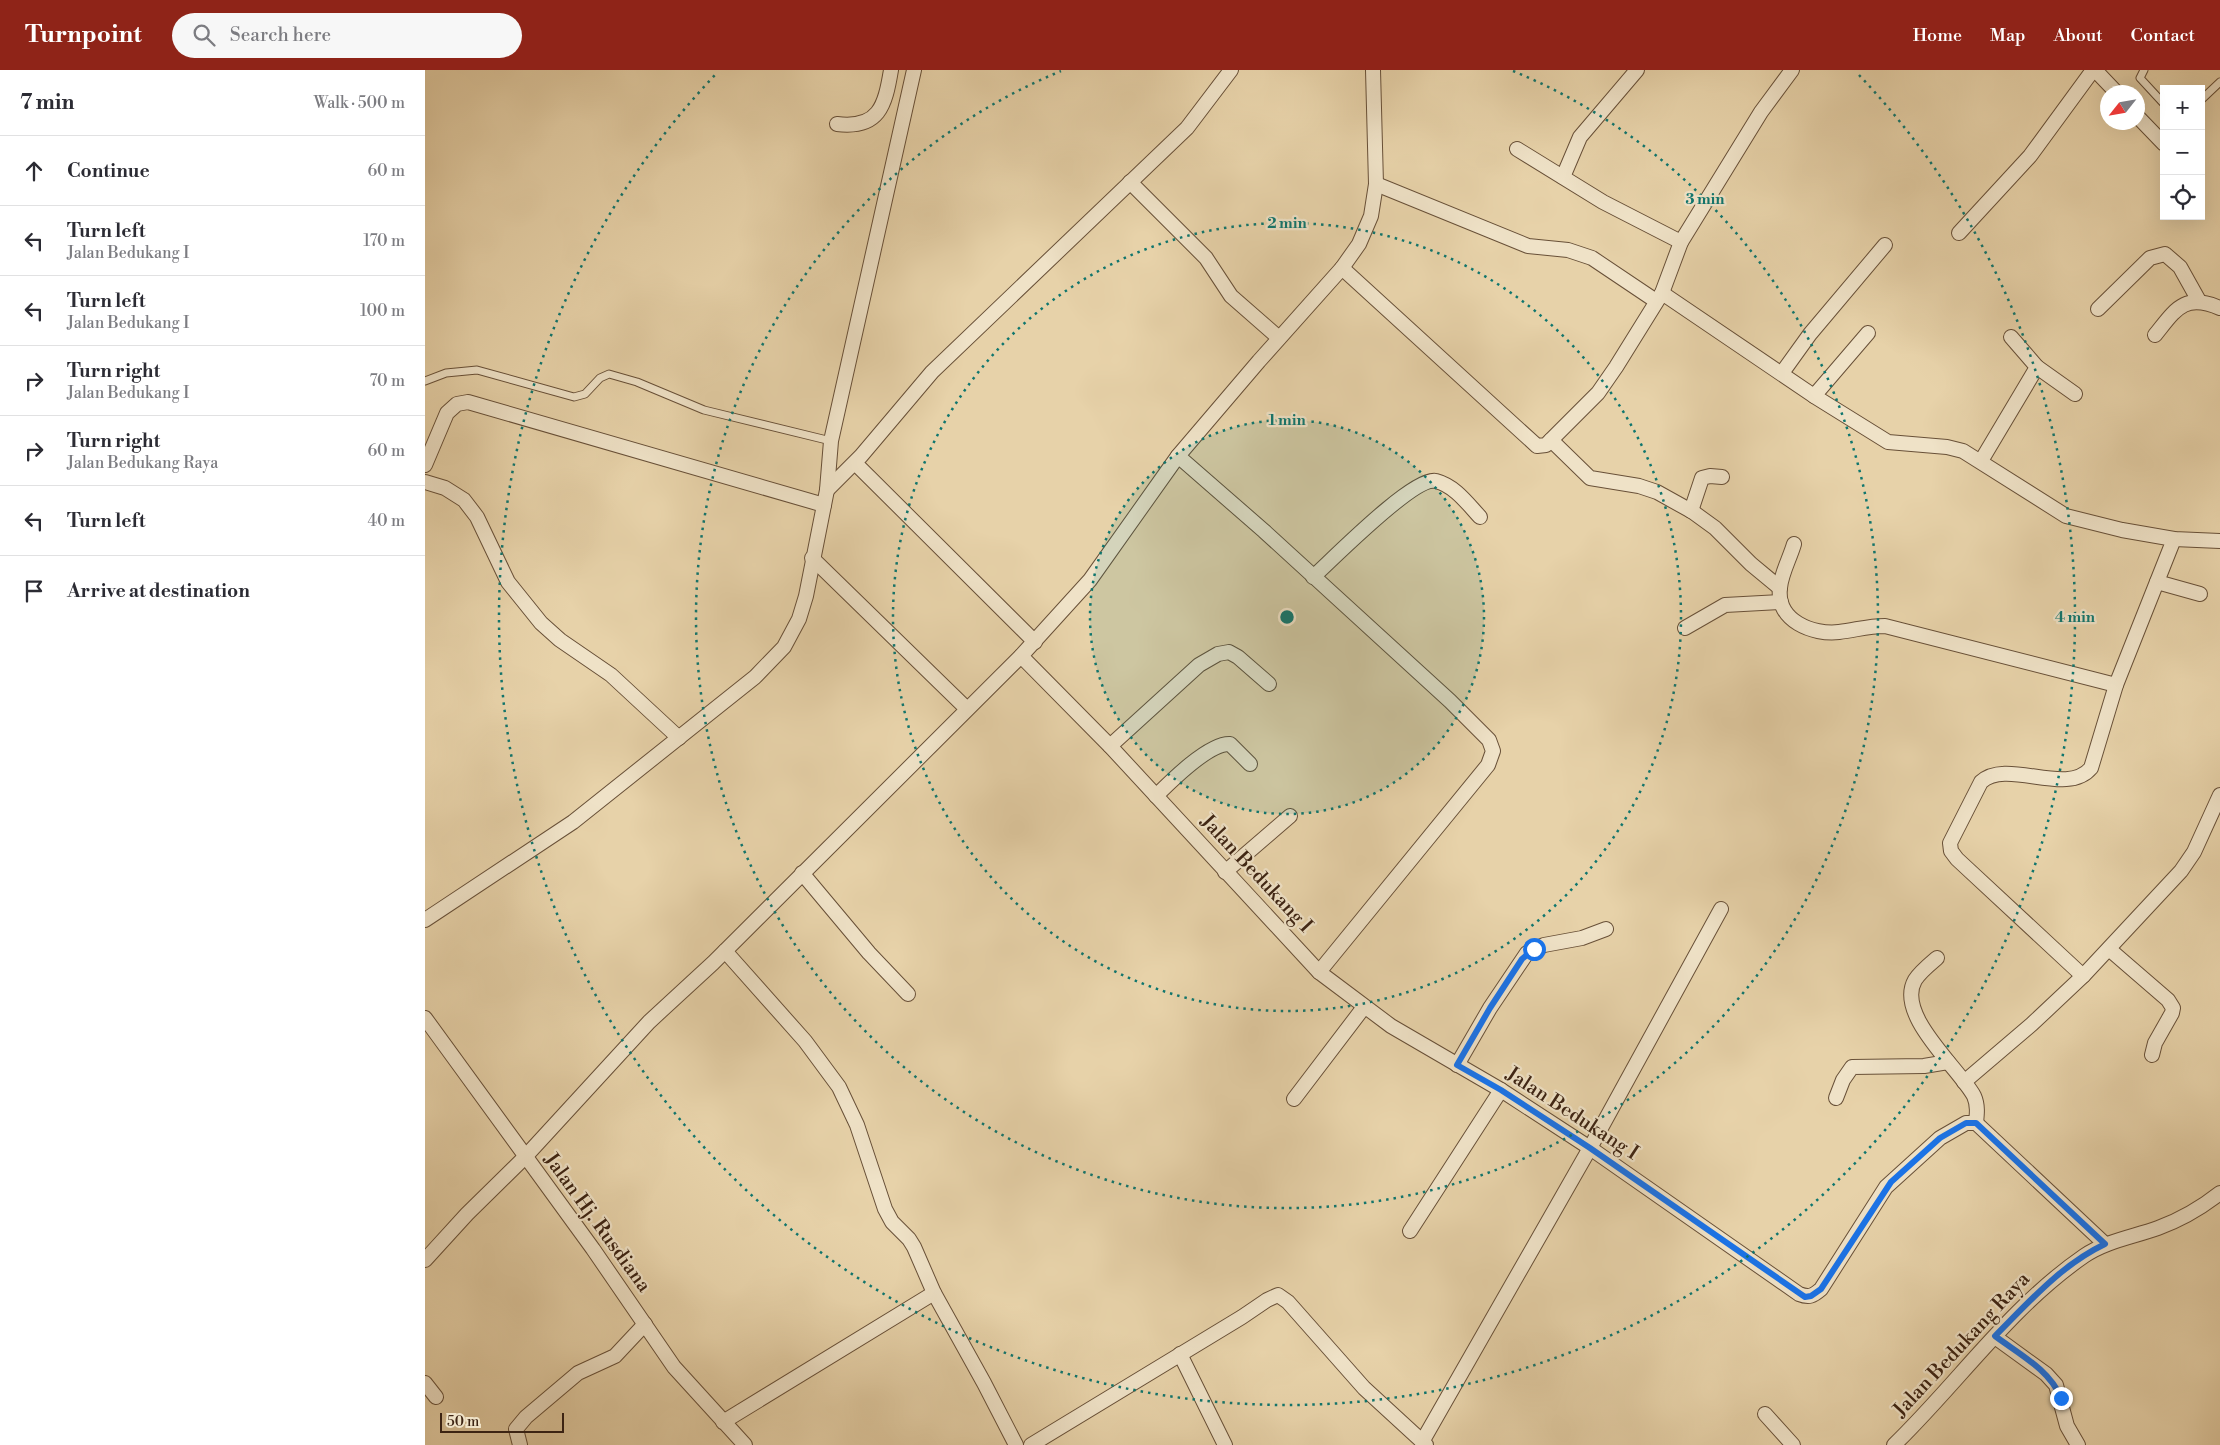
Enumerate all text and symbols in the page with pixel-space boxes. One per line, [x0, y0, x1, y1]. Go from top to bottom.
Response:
search box [172, 13, 522, 58]
text: Turnpoint [25, 20, 142, 50]
icon: search [190, 21, 218, 49]
text: Search here [230, 23, 331, 47]
text: Home [1913, 24, 1962, 47]
text: Map [1990, 24, 2026, 47]
text: About [2054, 24, 2103, 47]
text: Contact [2131, 24, 2195, 47]
north arrow [2100, 85, 2145, 130]
map controls [2160, 85, 2205, 220]
button: + [2160, 85, 2205, 130]
text: 7 min [20, 90, 74, 116]
text: Walk · 500 m [314, 93, 405, 113]
button: − [2160, 130, 2205, 175]
icon: ahead [20, 157, 48, 185]
text: Continue [67, 159, 150, 183]
text: 60 m [367, 161, 405, 181]
button: locate [2160, 175, 2205, 220]
text: 3 min [1685, 190, 1725, 209]
text: 2 min [1267, 214, 1307, 233]
text: Turn left [67, 219, 146, 243]
icon: left [20, 227, 48, 255]
text: 170 m [363, 231, 405, 251]
text: Jalan Bedukang I [67, 243, 189, 263]
text: Turn left [67, 289, 146, 313]
icon: left [20, 297, 48, 325]
text: 100 m [360, 301, 405, 321]
text: Jalan Bedukang I [67, 313, 189, 333]
text: Turn right [67, 359, 160, 383]
icon: right [20, 367, 48, 395]
text: 70 m [369, 371, 405, 391]
text: Jalan Bedukang I [67, 383, 189, 403]
text: 1 min [1268, 411, 1306, 430]
text: Turn right [67, 429, 160, 453]
icon: right [20, 437, 48, 465]
text: 60 m [367, 441, 405, 461]
text: Jalan Bedukang Raya [67, 453, 218, 473]
icon: left [20, 507, 48, 535]
text: Turn left [67, 509, 146, 533]
text: 40 m [368, 511, 405, 531]
icon: arrive [20, 577, 48, 605]
text: Arrive at destination [67, 579, 250, 603]
centre of rings [1278, 608, 1296, 626]
text: 4 min [2055, 608, 2096, 627]
street label: Jalan Bedukang I [1194, 809, 1318, 939]
route start [1523, 938, 1546, 961]
street label: Jalan Bedukang I [1500, 1061, 1643, 1166]
street label: Jalan Hj. Rusdiana [537, 1148, 656, 1298]
street label: Jalan Bedukang Raya [1888, 1267, 2036, 1423]
route end [2050, 1387, 2073, 1410]
scale bar [440, 1410, 564, 1433]
text: 50 m [447, 1413, 479, 1431]

